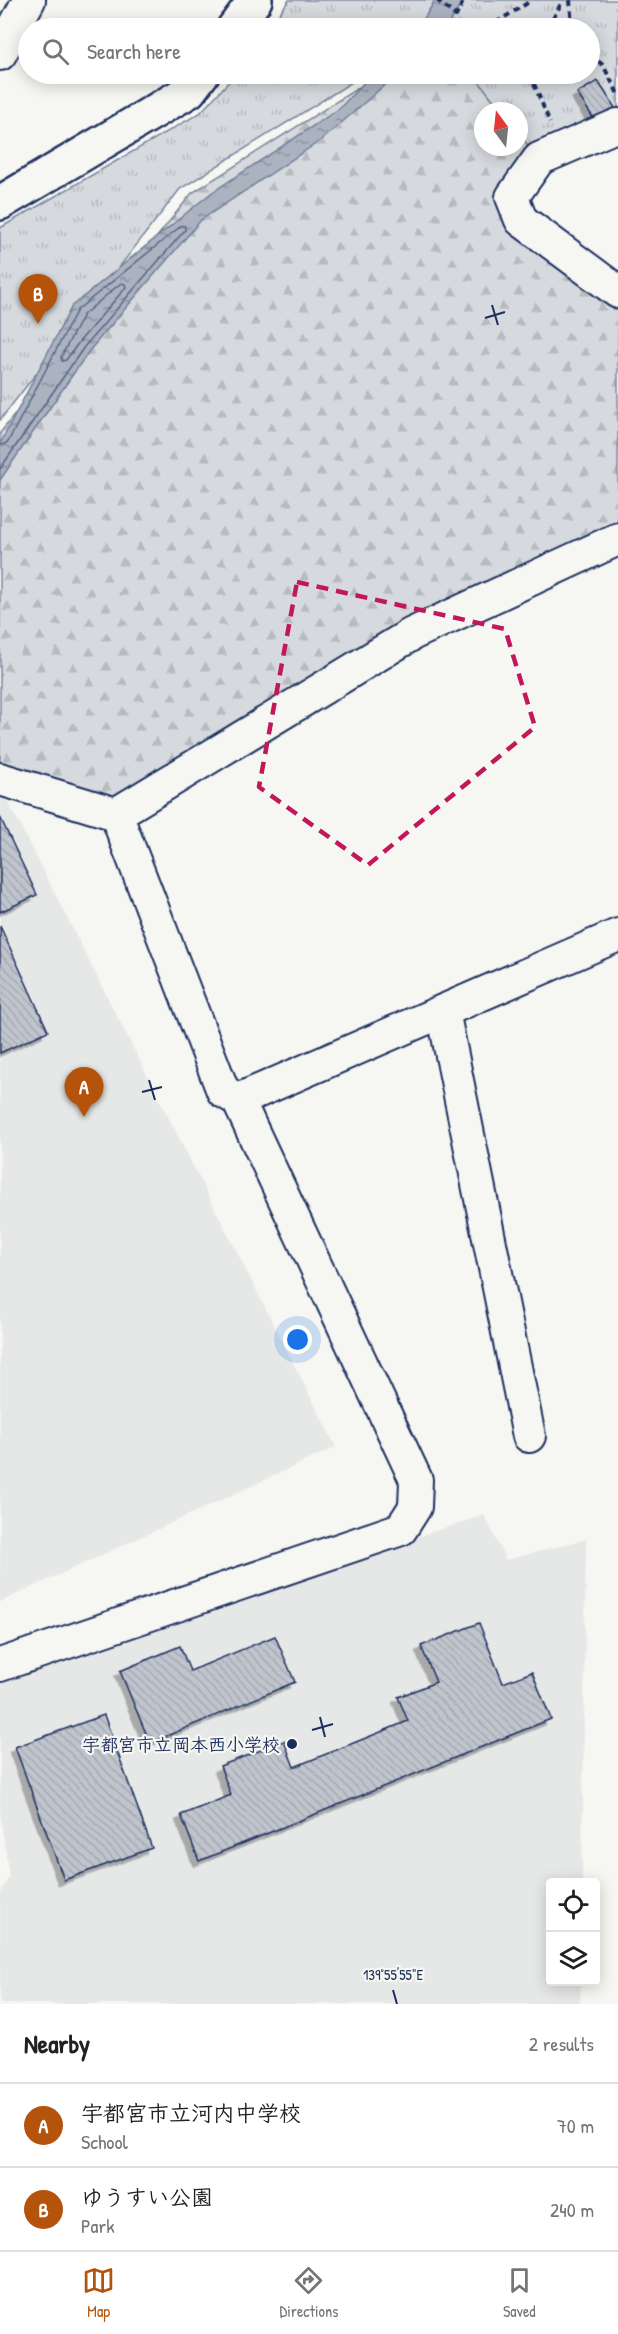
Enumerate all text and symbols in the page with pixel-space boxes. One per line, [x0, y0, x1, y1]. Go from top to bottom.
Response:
search box [18, 18, 600, 84]
icon: search [39, 35, 72, 68]
text: Search here [87, 36, 181, 66]
north arrow [474, 102, 528, 156]
pin: B [18, 274, 57, 324]
pin: A [64, 1068, 104, 1117]
your location [283, 1325, 312, 1354]
place label: 宇都宮市立岡本西小学校 [82, 1732, 280, 1757]
marker: 宇都宮市立岡本西小学校 [285, 1737, 299, 1751]
map controls [546, 1878, 600, 1986]
button: locate [546, 1878, 600, 1932]
button: layers [546, 1932, 600, 1986]
text: 139°55'55"E [363, 1964, 423, 1985]
text: Nearby [24, 2026, 90, 2061]
text: 2 results [529, 2030, 594, 2057]
text: 宇都宮市立河内中学校 [81, 2098, 301, 2128]
text: A [39, 2112, 48, 2139]
text: 70 m [557, 2112, 594, 2139]
text: School [81, 2128, 128, 2155]
text: ゆうすい公園 [81, 2182, 213, 2212]
text: B [38, 2196, 49, 2223]
text: 240 m [550, 2196, 594, 2223]
text: Park [81, 2212, 114, 2239]
tab: Map [82, 2264, 115, 2322]
tab: Directions [280, 2264, 338, 2322]
tab: Saved [503, 2264, 536, 2322]

